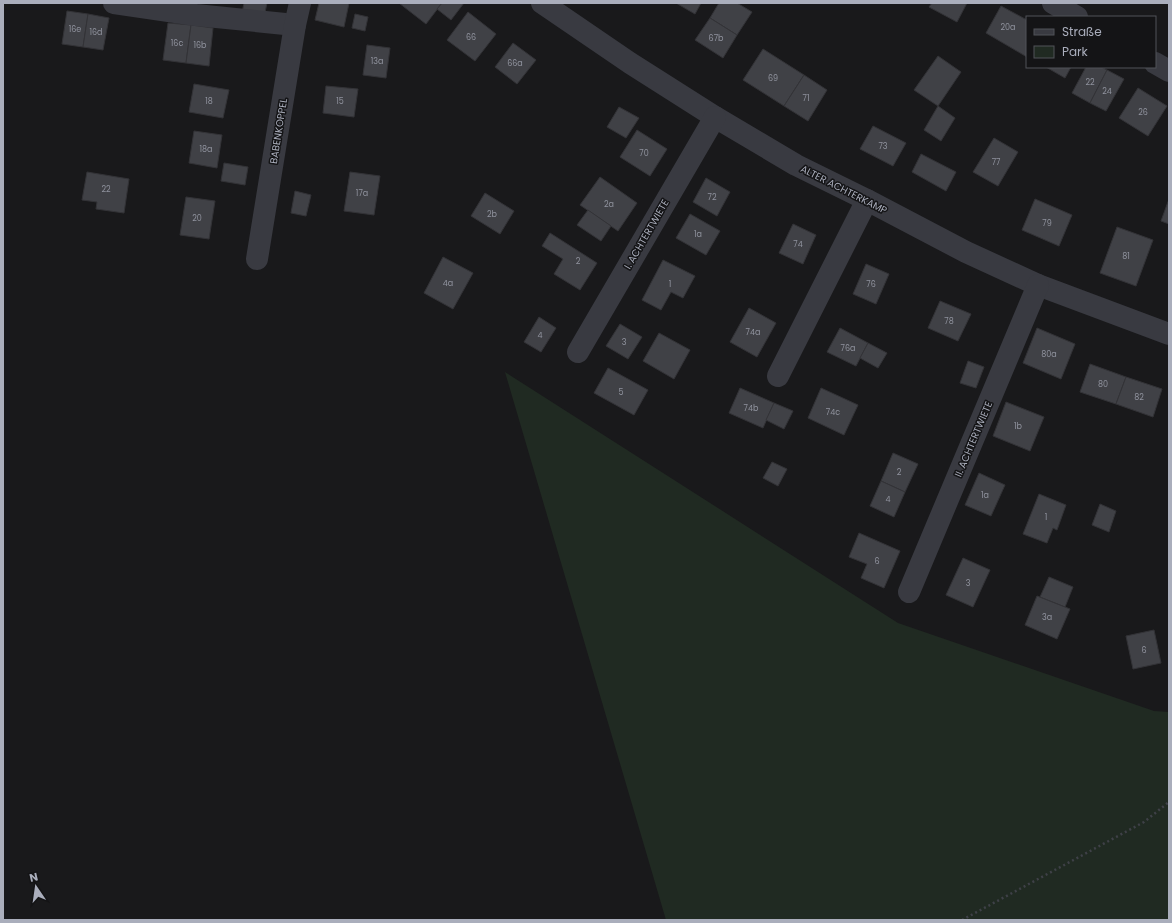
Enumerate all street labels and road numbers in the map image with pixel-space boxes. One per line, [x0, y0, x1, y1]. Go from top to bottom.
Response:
street label: BABENKOPPEL [266, 97, 291, 165]
street label: ALTER ACHTERKAMP [798, 161, 890, 218]
street label: I. ACHTERTWIETE [620, 196, 673, 272]
street label: II. ACHTERTWIETE [951, 399, 996, 479]

